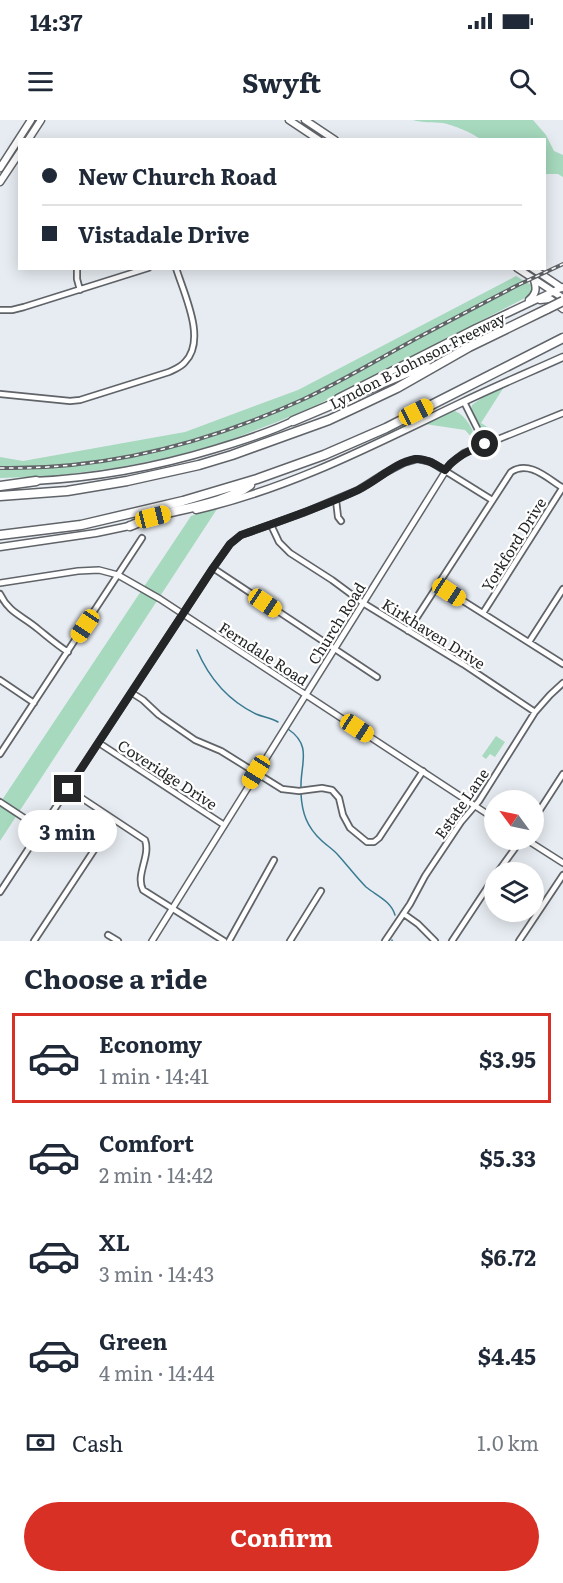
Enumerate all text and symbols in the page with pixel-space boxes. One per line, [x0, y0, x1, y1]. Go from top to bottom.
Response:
text: 14:37 [30, 5, 82, 38]
text: Swyft [242, 61, 321, 101]
icon: menu [24, 65, 57, 98]
icon: search [506, 65, 539, 98]
text: New Church Road [78, 159, 277, 192]
text: Vistadale Drive [78, 217, 249, 250]
street label: Lyndon B Johnson Freeway [325, 305, 509, 414]
car [396, 396, 436, 428]
route start [471, 430, 498, 457]
street label: Yorkford Drive [475, 492, 551, 595]
car [133, 504, 173, 530]
car [429, 575, 469, 609]
street label: Church Road [302, 577, 370, 669]
car [245, 585, 285, 621]
street label: Kirkhaven Drive [378, 592, 490, 674]
car [67, 606, 103, 646]
street label: Ferndale Road [215, 615, 313, 691]
car [337, 711, 377, 745]
street label: Coveridge Drive [114, 733, 223, 815]
car [239, 752, 273, 792]
street label: Estate Lane [428, 763, 494, 843]
route end [54, 775, 81, 802]
north arrow [484, 790, 544, 850]
map controls [484, 790, 544, 922]
callout: 3 min [19, 810, 118, 852]
text: 3 min [39, 816, 96, 846]
button: layers [484, 862, 544, 922]
text: Choose a ride [24, 957, 207, 997]
text: Economy [99, 1027, 202, 1060]
icon: car [27, 1031, 81, 1085]
text: $3.95 [479, 1042, 536, 1075]
text: 1 min · 14:41 [99, 1060, 209, 1090]
text: Comfort [99, 1126, 194, 1159]
icon: car [27, 1130, 81, 1184]
text: $5.33 [480, 1141, 536, 1174]
text: 2 min · 14:42 [99, 1159, 213, 1189]
text: XL [99, 1225, 130, 1258]
icon: car [27, 1229, 81, 1283]
text: $6.72 [480, 1240, 536, 1273]
text: 3 min · 14:43 [99, 1258, 214, 1288]
text: Green [99, 1324, 168, 1357]
icon: car [27, 1328, 81, 1382]
text: $4.45 [478, 1339, 536, 1372]
text: 4 min · 14:44 [99, 1357, 215, 1387]
icon: cash [24, 1426, 57, 1459]
text: Cash [72, 1426, 123, 1459]
text: 1.0 km [477, 1427, 539, 1457]
button: Confirm [24, 1502, 539, 1571]

